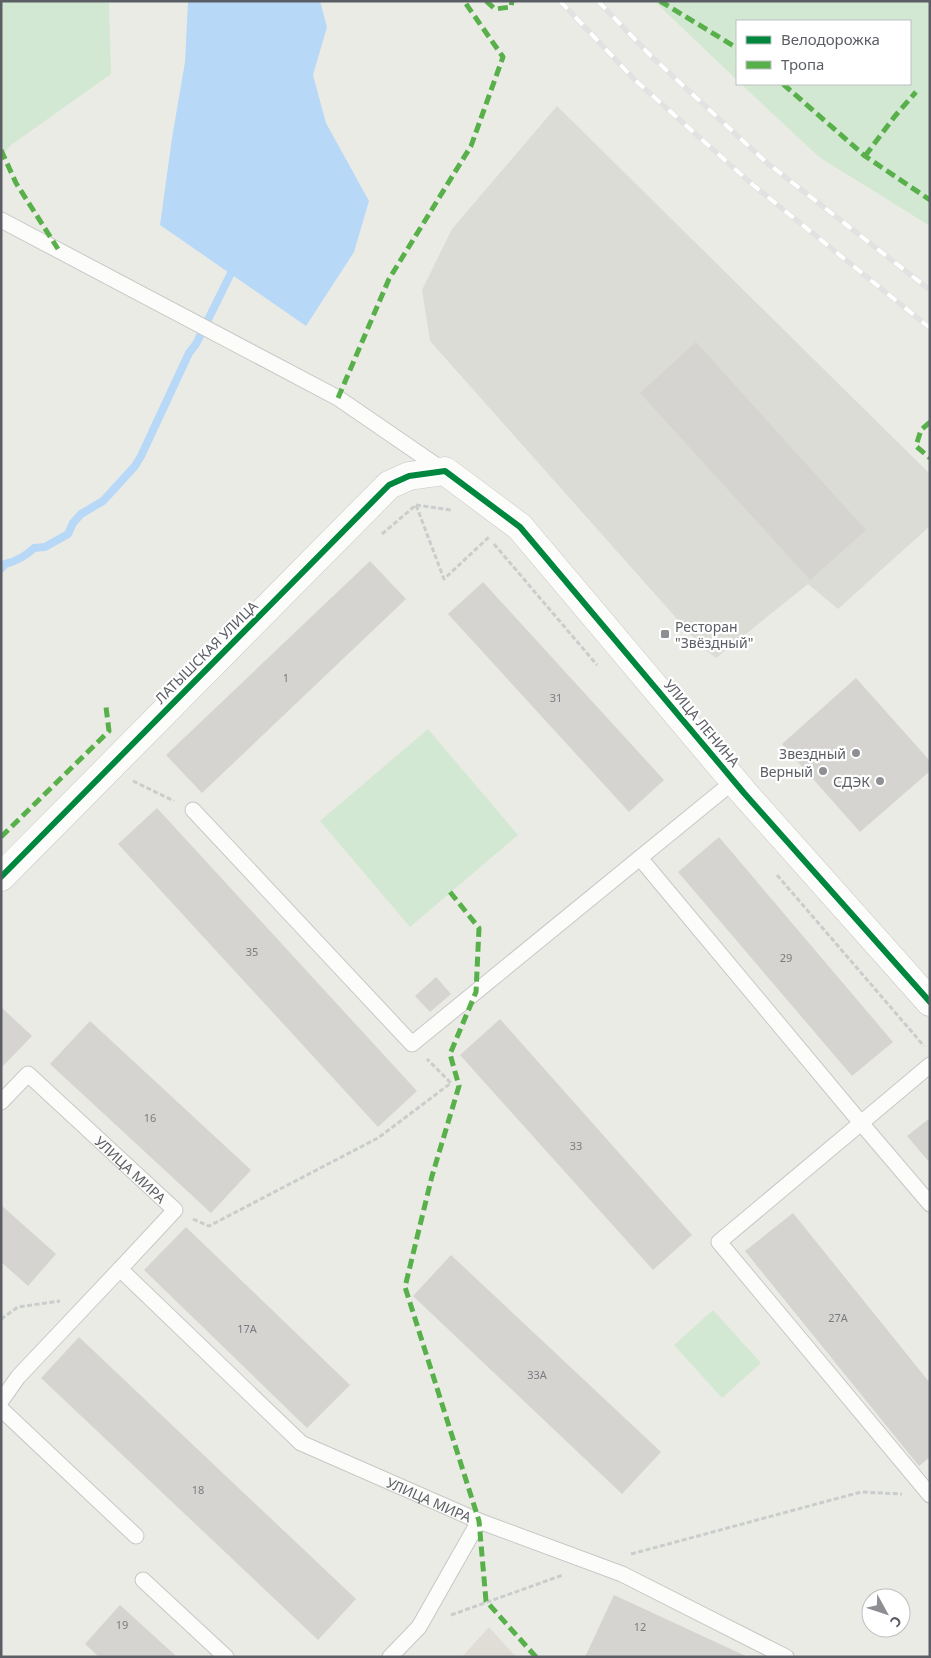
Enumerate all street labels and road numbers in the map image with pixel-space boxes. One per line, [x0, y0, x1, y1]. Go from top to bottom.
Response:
street label: ЛАТЫШСКАЯ УЛИЦА [150, 596, 262, 708]
street label: УЛИЦА ЛЕНИНА [660, 675, 744, 771]
street label: УЛИЦА МИРА [91, 1131, 171, 1207]
street label: УЛИЦА МИРА [384, 1472, 475, 1526]

